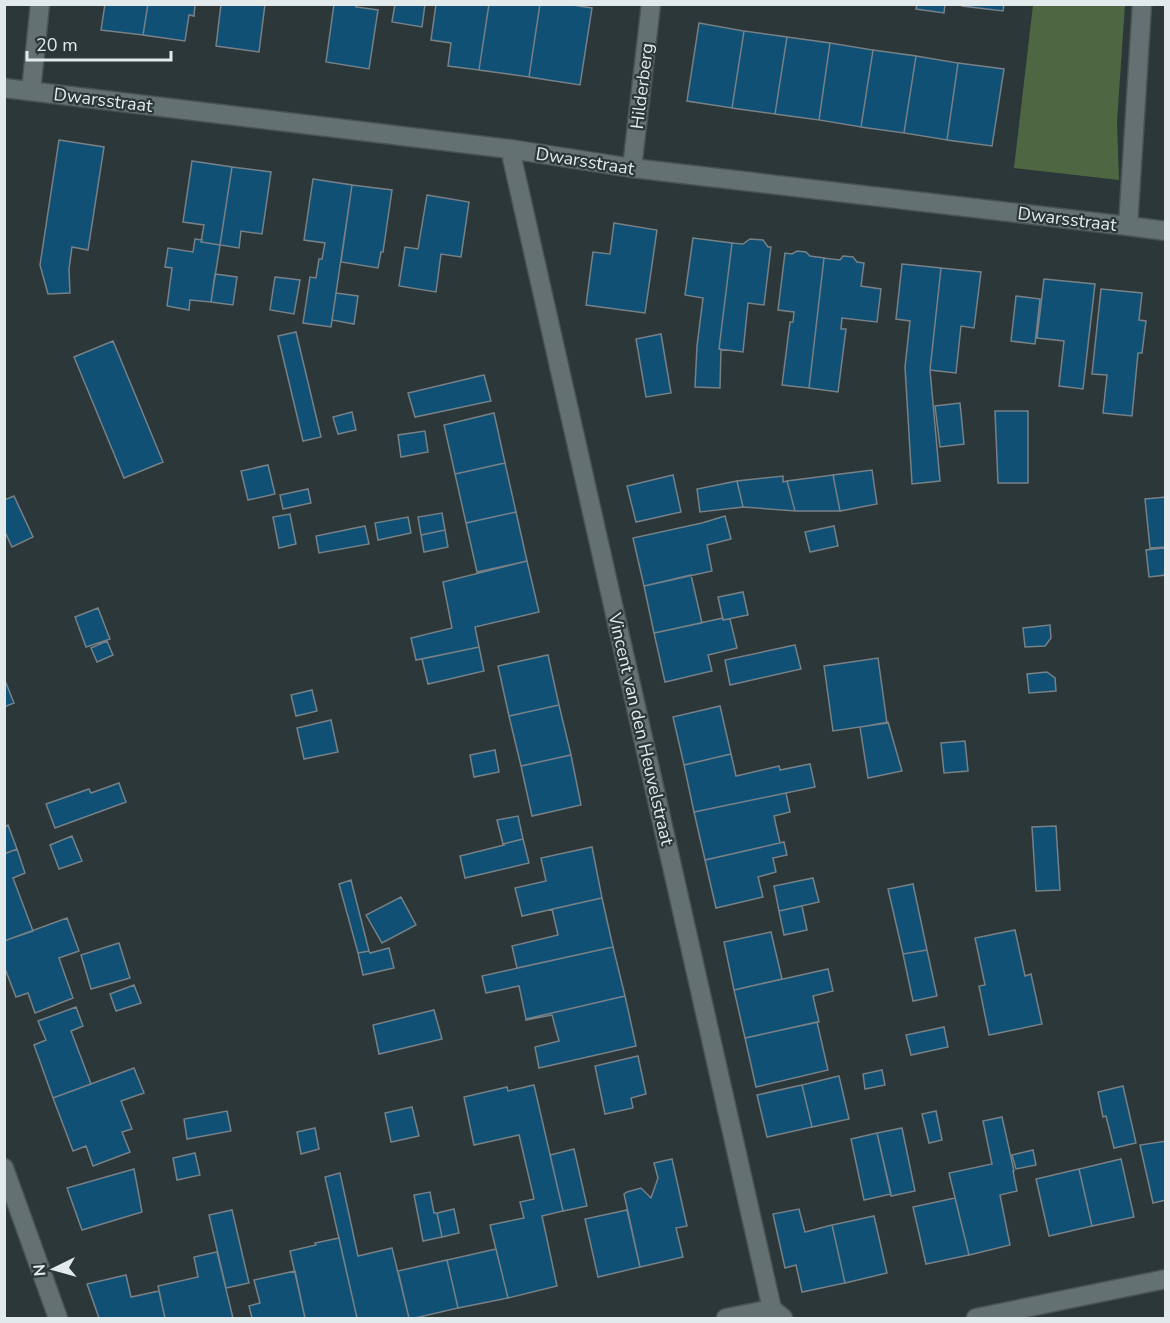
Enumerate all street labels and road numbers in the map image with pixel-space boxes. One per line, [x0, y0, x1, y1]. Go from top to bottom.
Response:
street label: Hilderberg [625, 42, 659, 130]
street label: Dwarsstraat [52, 82, 155, 118]
street label: Dwarsstraat [534, 141, 637, 181]
street label: Dwarsstraat [1016, 201, 1119, 237]
street label: Vincent van den Heuvelstraat [602, 609, 680, 848]

